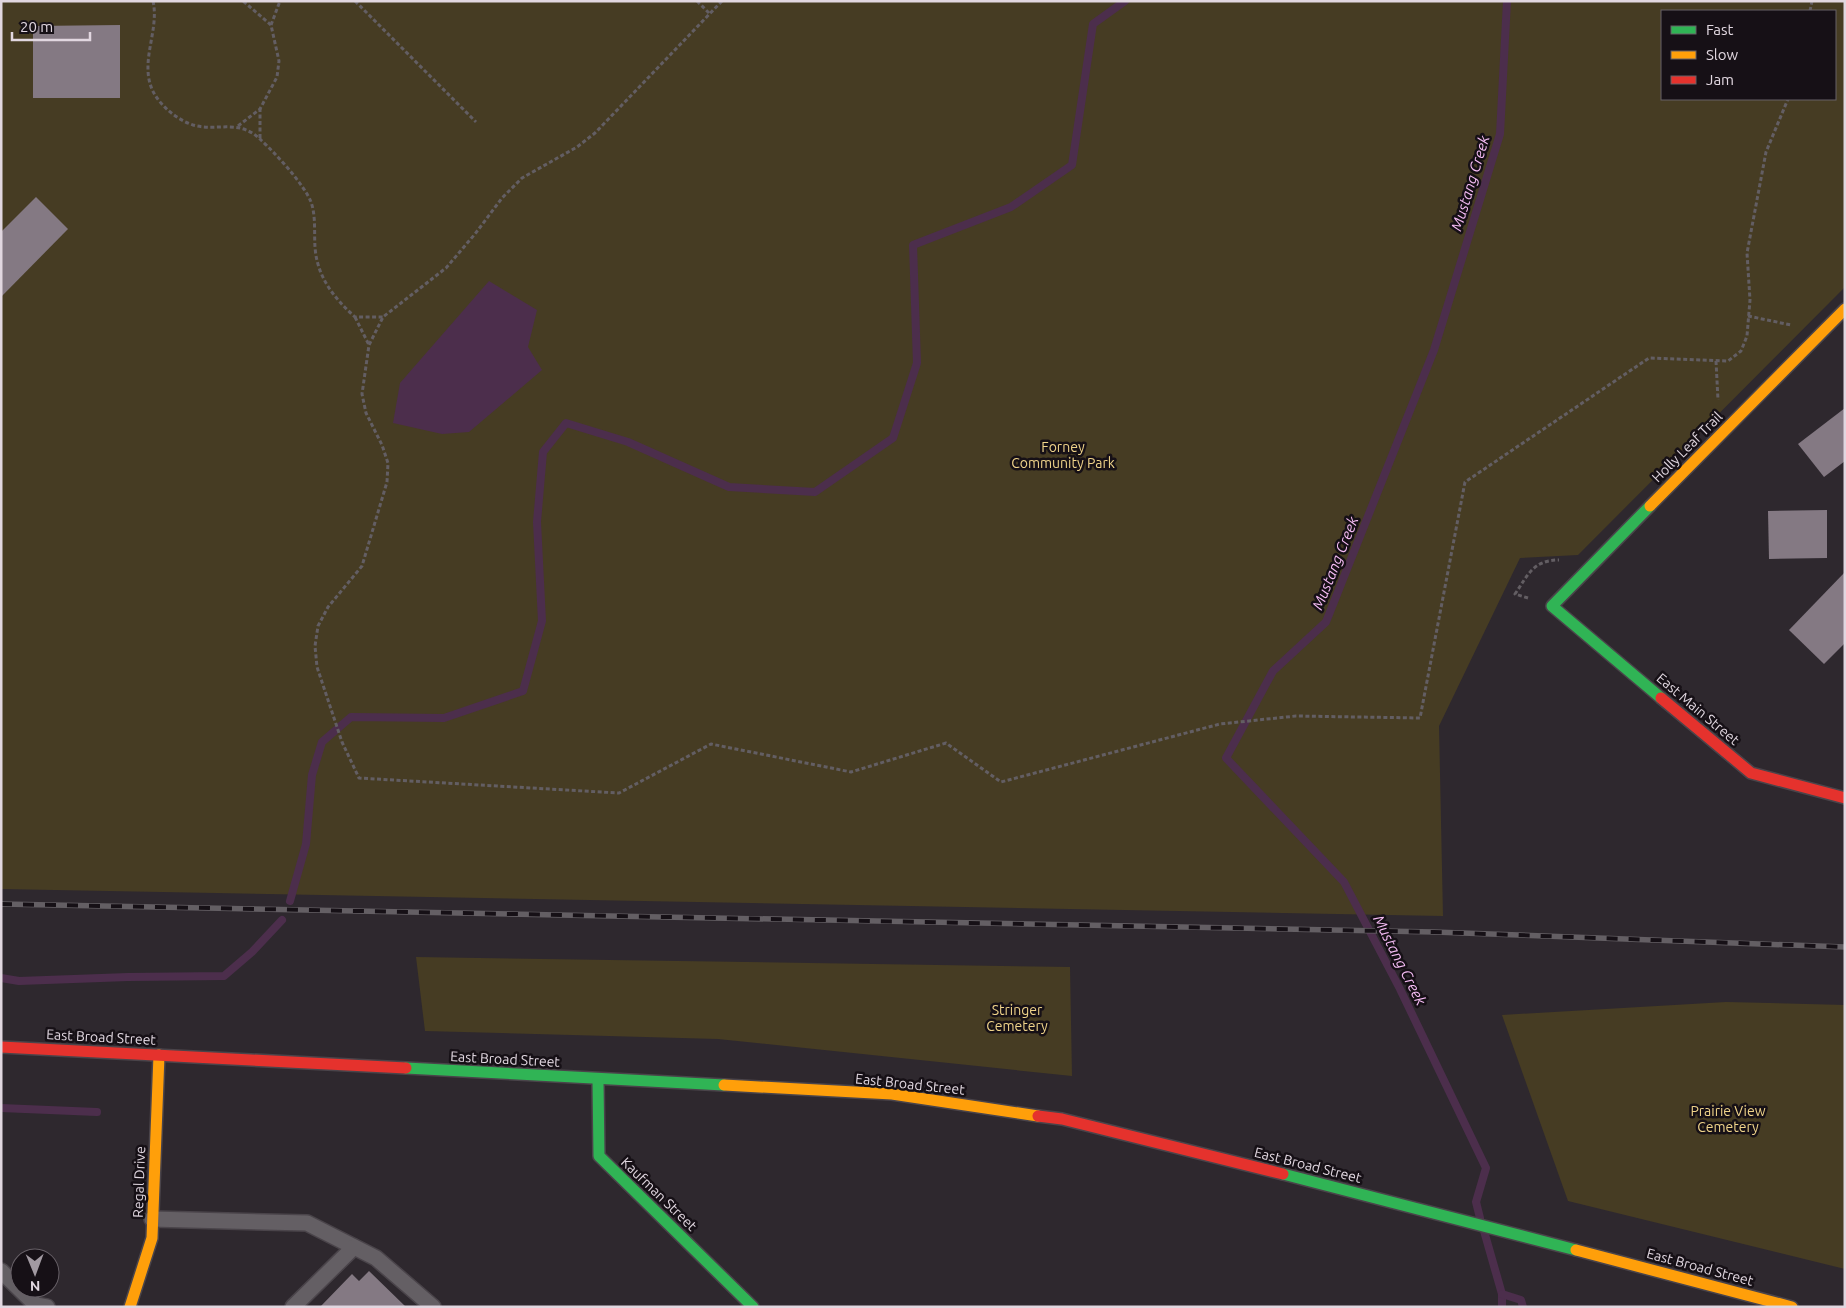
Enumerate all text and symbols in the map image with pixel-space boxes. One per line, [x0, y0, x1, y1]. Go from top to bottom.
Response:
scale bar [12, 10, 90, 42]
legend [1661, 10, 1836, 100]
text: 20 m [20, 18, 53, 35]
text: Fast [1706, 21, 1734, 38]
text: Slow [1706, 46, 1739, 63]
text: Jam [1706, 71, 1734, 88]
water label: Mustang Creek [1447, 133, 1493, 233]
street label: Holly Leaf Trail [1649, 408, 1726, 485]
park label: Forney Community Park [1011, 439, 1115, 471]
water label: Mustang Creek [1309, 514, 1362, 612]
street label: East Main Street [1653, 670, 1743, 749]
water label: Mustang Creek [1370, 912, 1430, 1008]
park label: Stringer Cemetery [986, 1002, 1048, 1034]
street label: East Broad Street [46, 1026, 157, 1048]
street label: East Broad Street [450, 1048, 561, 1070]
street label: East Broad Street [855, 1070, 966, 1098]
park label: Prairie View Cemetery [1690, 1103, 1766, 1135]
street label: East Broad Street [1253, 1144, 1364, 1186]
street label: Regal Drive [130, 1146, 148, 1218]
street label: Kaufman Street [618, 1154, 700, 1234]
street label: East Broad Street [1645, 1245, 1756, 1289]
north arrow [10, 1248, 60, 1298]
text: N [30, 1278, 41, 1294]

